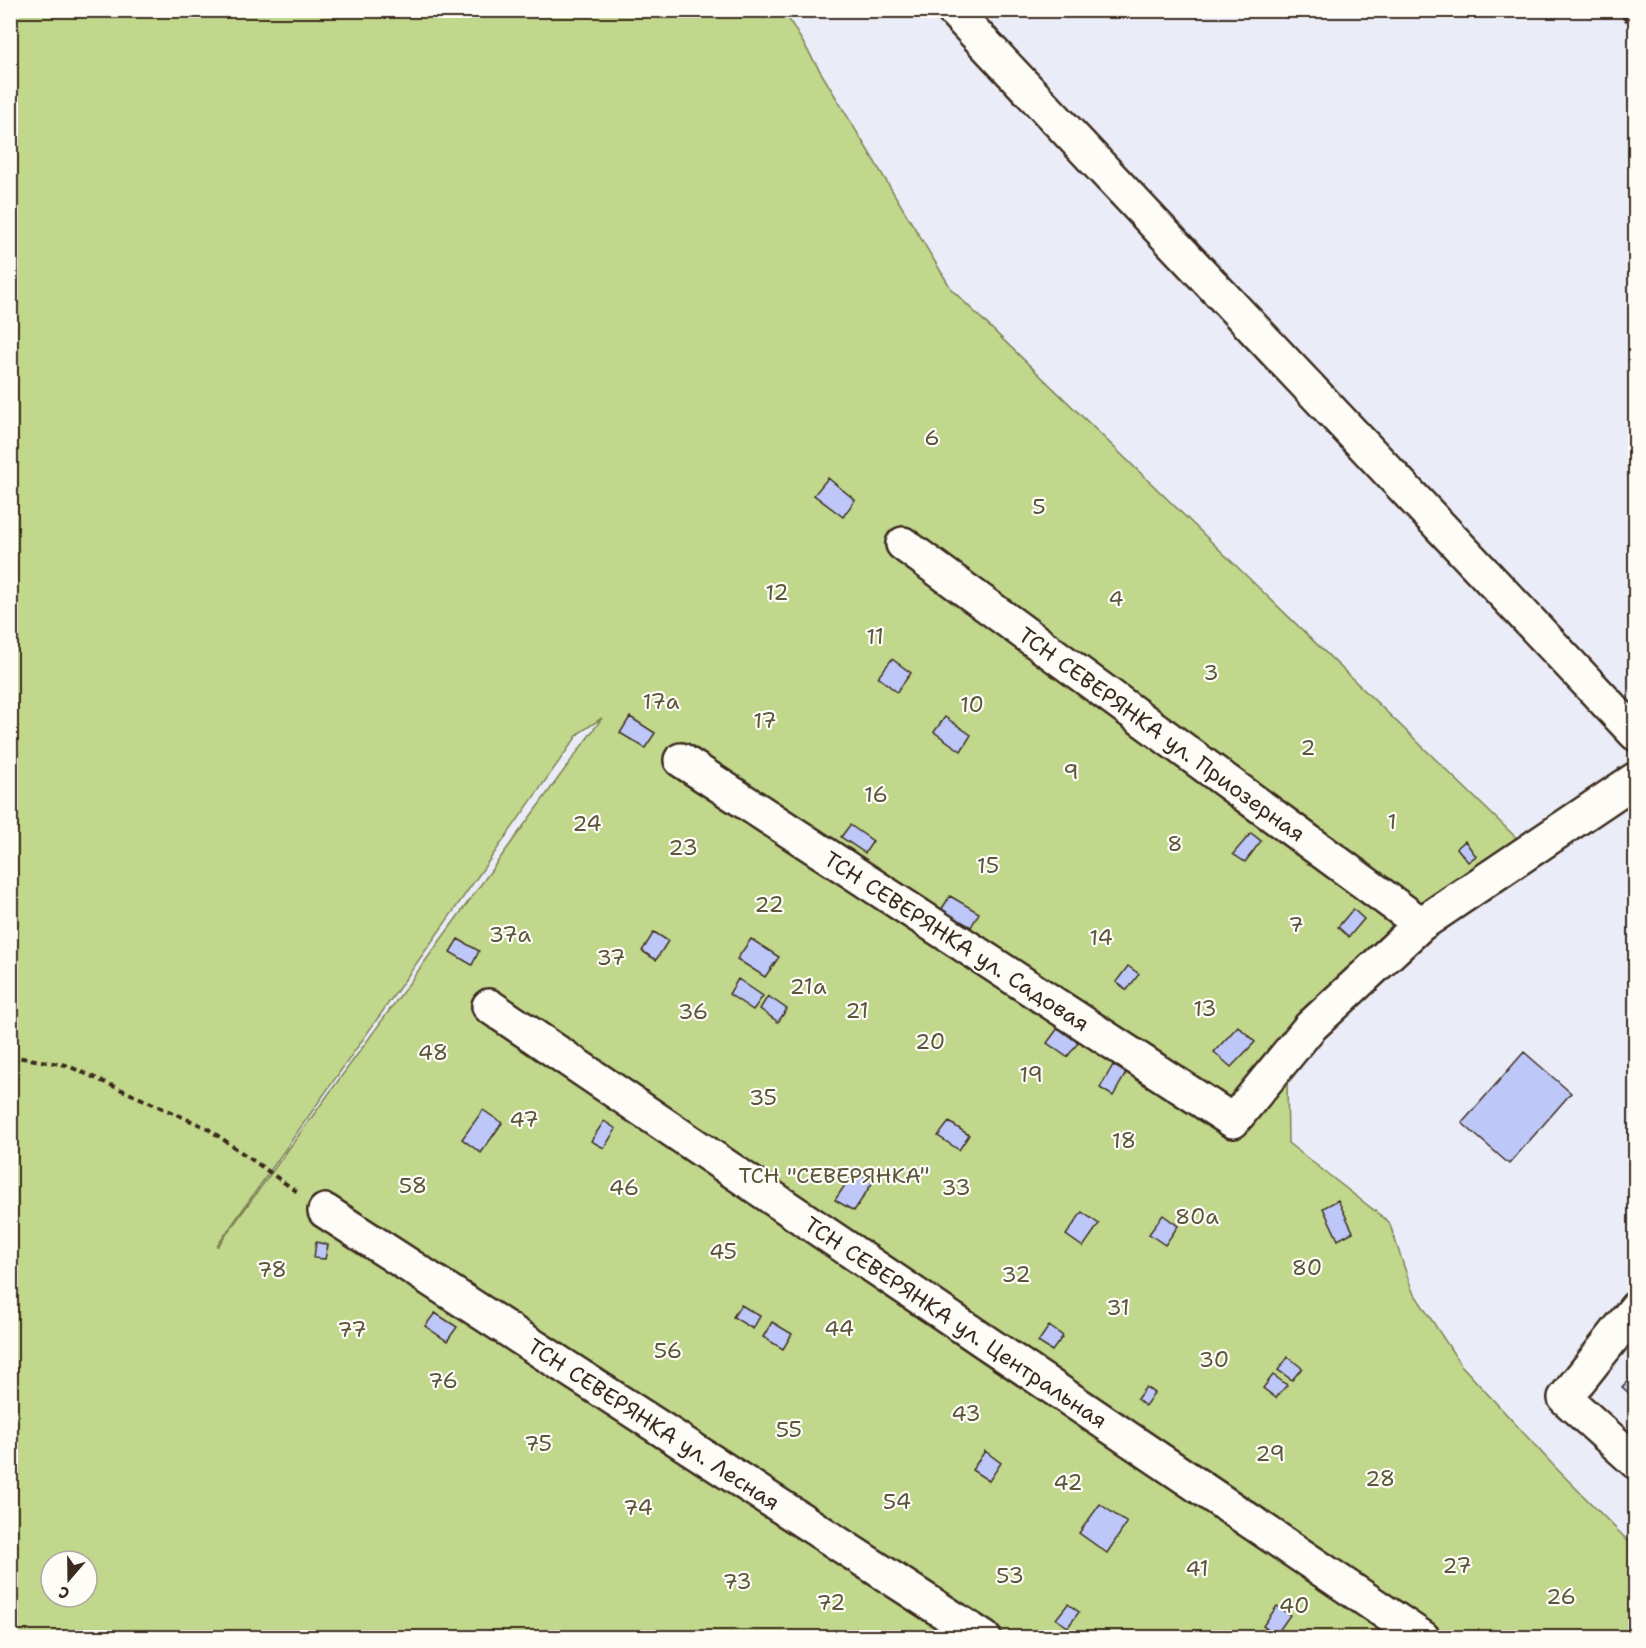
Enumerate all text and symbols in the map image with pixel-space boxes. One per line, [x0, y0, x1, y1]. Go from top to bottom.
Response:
park label: 6 [924, 423, 940, 452]
park label: 5 [1032, 492, 1046, 521]
park label: 12 [765, 578, 789, 607]
park label: 4 [1108, 584, 1124, 613]
street label: ТСН СЕВЕРЯНКА ул. Приозерная [1013, 620, 1311, 848]
park label: 11 [866, 622, 884, 651]
park label: 3 [1203, 658, 1219, 687]
park label: 17а [642, 687, 680, 716]
park label: 10 [960, 690, 984, 719]
park label: 17 [753, 706, 777, 735]
park label: 2 [1300, 733, 1316, 762]
park label: 9 [1063, 757, 1079, 786]
park label: 16 [864, 780, 888, 809]
park label: 1 [1387, 807, 1397, 836]
park label: 24 [572, 809, 602, 838]
park label: 8 [1167, 829, 1183, 858]
park label: 23 [668, 833, 698, 862]
street label: ТСН СЕВЕРЯНКА ул. Садовая [819, 845, 1095, 1038]
park label: 15 [977, 851, 999, 880]
park label: 22 [754, 890, 784, 919]
park label: 7 [1288, 910, 1304, 939]
park label: 37а [489, 920, 532, 949]
park label: 14 [1089, 923, 1113, 952]
park label: 37 [597, 943, 625, 972]
park label: 21а [789, 972, 827, 1001]
park label: 13 [1193, 994, 1217, 1023]
park label: 21 [845, 996, 869, 1025]
park label: 36 [678, 997, 708, 1026]
park label: 20 [915, 1027, 945, 1056]
park label: 48 [418, 1038, 448, 1067]
park label: 19 [1019, 1060, 1043, 1089]
park label: 35 [749, 1083, 777, 1112]
park label: 47 [509, 1105, 539, 1134]
park label: 18 [1112, 1126, 1136, 1155]
park label: ТСН "СЕВЕРЯНКА" [738, 1161, 930, 1190]
park label: 58 [399, 1171, 427, 1200]
park label: 46 [609, 1173, 639, 1202]
park label: 33 [941, 1173, 971, 1202]
park label: 80а [1175, 1202, 1219, 1231]
street label: ТСН СЕВЕРЯНКА ул. Центральная [799, 1210, 1113, 1435]
park label: 45 [709, 1237, 737, 1266]
park label: 80 [1292, 1253, 1322, 1282]
park label: 78 [257, 1255, 287, 1284]
park label: 32 [1001, 1260, 1031, 1289]
park label: 31 [1106, 1293, 1130, 1322]
park label: 44 [824, 1314, 854, 1343]
park label: 77 [337, 1315, 367, 1344]
street label: ТСН СЕВЕРЯНКА ул. Лесная [522, 1332, 785, 1517]
park label: 56 [654, 1336, 682, 1365]
park label: 30 [1199, 1345, 1229, 1374]
park label: 76 [428, 1366, 458, 1395]
park label: 43 [951, 1399, 981, 1428]
park label: 55 [776, 1415, 802, 1444]
park label: 75 [524, 1429, 552, 1458]
park label: 29 [1255, 1439, 1285, 1468]
park label: 28 [1365, 1464, 1395, 1493]
park label: 42 [1053, 1468, 1083, 1497]
park label: 54 [883, 1487, 911, 1516]
park label: 74 [623, 1493, 653, 1522]
north arrow [39, 1549, 99, 1609]
park label: 27 [1442, 1551, 1472, 1580]
park label: 41 [1185, 1554, 1209, 1583]
park label: 53 [996, 1561, 1024, 1590]
park label: 73 [722, 1567, 752, 1596]
text: С [56, 1581, 72, 1604]
park label: 26 [1546, 1582, 1576, 1611]
park label: 72 [817, 1588, 846, 1617]
park label: 40 [1279, 1591, 1309, 1620]

